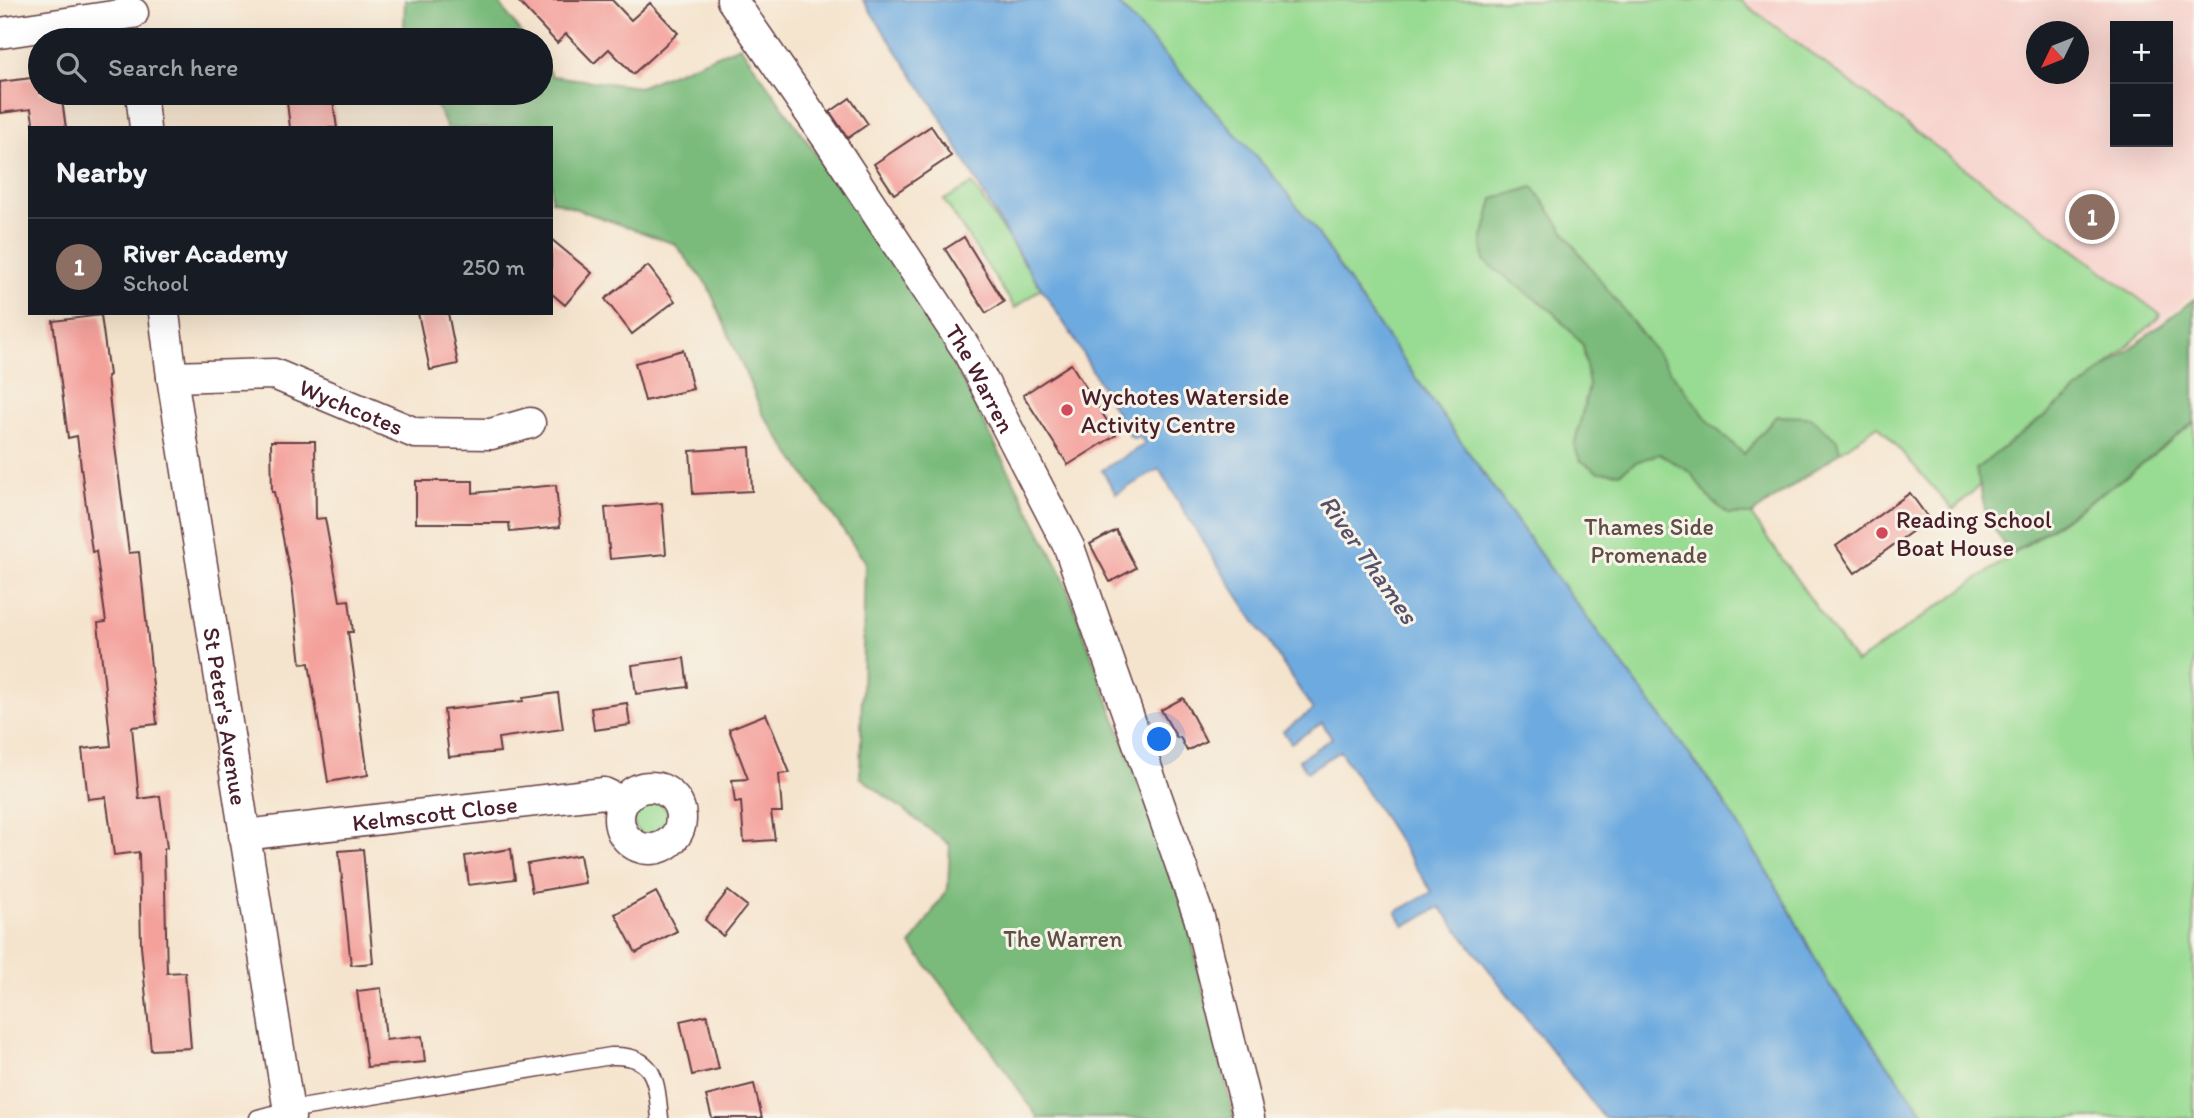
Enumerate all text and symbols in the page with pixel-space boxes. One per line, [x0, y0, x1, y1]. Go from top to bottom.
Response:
north arrow [2026, 21, 2089, 84]
map controls [2110, 21, 2173, 147]
button: + [2110, 21, 2173, 84]
search box [28, 28, 553, 105]
icon: search [52, 48, 90, 86]
text: Search here [108, 51, 238, 83]
button: − [2110, 84, 2173, 147]
text: Nearby [56, 153, 147, 190]
pin: 1 [2069, 191, 2115, 243]
text: River Academy [123, 237, 288, 269]
text: 1 [74, 253, 84, 281]
text: 250 m [462, 253, 525, 281]
text: School [123, 269, 188, 297]
street label: The Warren [939, 318, 1022, 438]
street label: Wychcotes [295, 372, 408, 441]
place label: Wychotes Waterside Activity Centre [1081, 382, 1289, 439]
marker: Wychotes Waterside Activity Centre [1059, 402, 1075, 418]
water label: River Thames [1313, 488, 1426, 631]
place label: Reading School Boat House [1896, 505, 2052, 562]
park label: Thames Side Promenade [1584, 512, 1714, 569]
marker: Reading School Boat House [1874, 525, 1890, 541]
street label: St Peter's Avenue [198, 625, 254, 807]
your location [1142, 722, 1176, 756]
street label: Kelmscott Close [350, 789, 519, 837]
park label: The Warren [1003, 924, 1123, 953]

